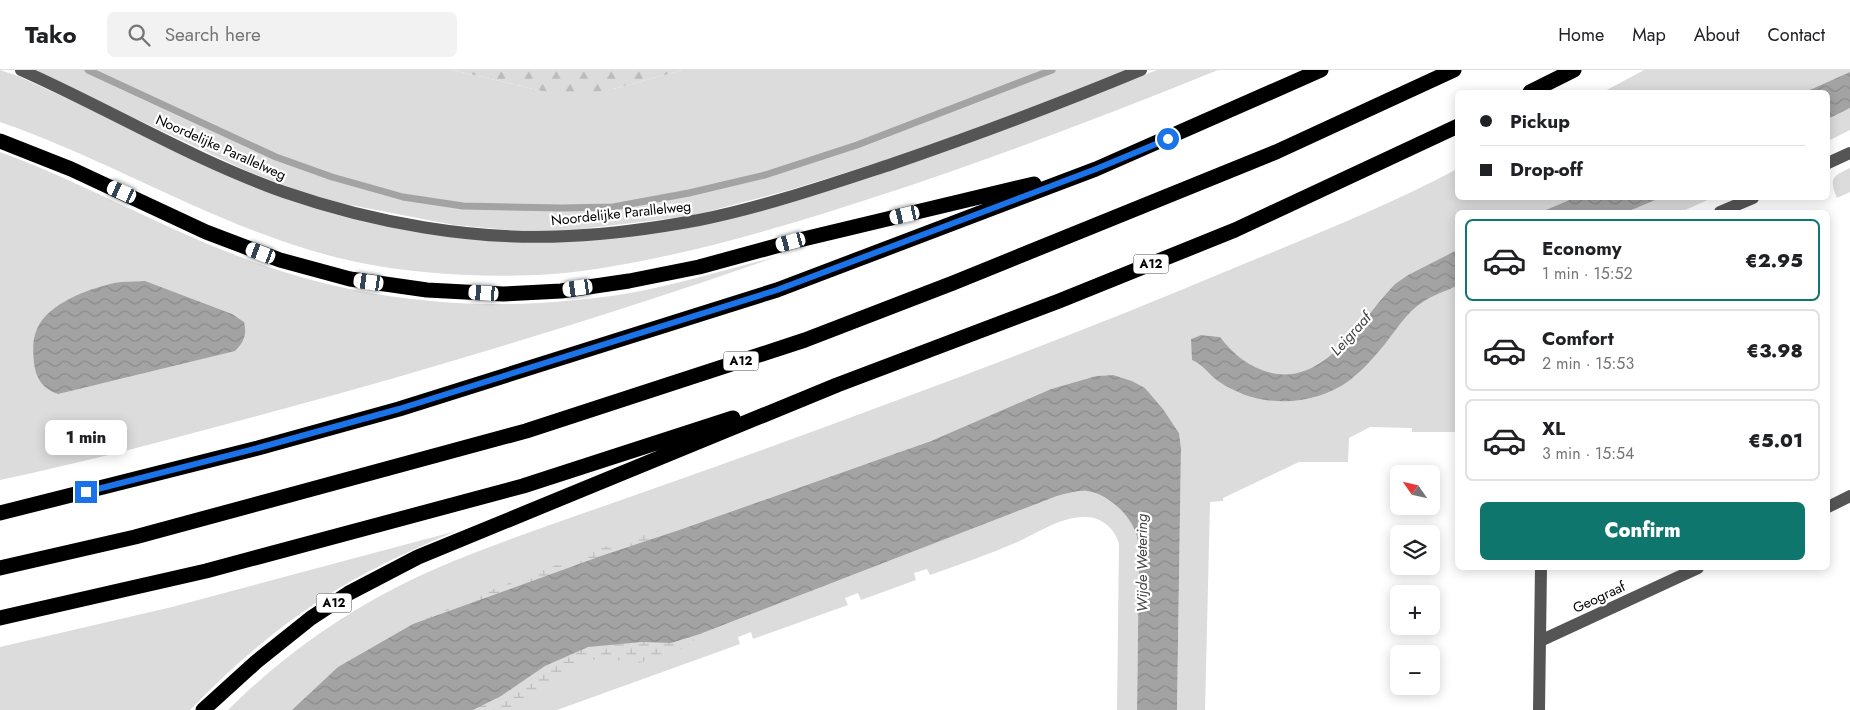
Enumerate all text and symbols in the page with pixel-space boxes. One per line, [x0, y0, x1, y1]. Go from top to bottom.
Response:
search box [107, 12, 457, 57]
text: Tako [25, 17, 77, 52]
icon: search [125, 21, 153, 49]
text: Search here [165, 21, 261, 48]
text: Home [1558, 22, 1604, 48]
text: Map [1632, 22, 1666, 48]
text: About [1694, 22, 1739, 48]
text: Contact [1767, 22, 1825, 48]
text: Pickup [1510, 108, 1570, 135]
street label: Noordelijke Parallelweg [153, 109, 289, 185]
route start [1157, 128, 1179, 150]
text: Drop-off [1510, 156, 1583, 183]
car [105, 179, 138, 205]
street label: Noordelijke Parallelweg [550, 196, 692, 230]
car [888, 204, 921, 226]
car [774, 231, 807, 253]
text: Economy [1542, 235, 1622, 262]
icon: car [1482, 238, 1527, 283]
car [244, 241, 277, 265]
text: €2.95 [1745, 247, 1803, 274]
road number: A12 [1134, 254, 1168, 273]
text: 1 min · 15:52 [1542, 262, 1633, 285]
car [353, 272, 384, 292]
car [562, 278, 593, 298]
car [468, 284, 499, 302]
water label: Leigraaf [1325, 306, 1378, 361]
text: Comfort [1542, 325, 1614, 352]
icon: car [1482, 328, 1527, 373]
text: €3.98 [1746, 337, 1803, 364]
road number: A12 [724, 352, 758, 370]
text: 2 min · 15:53 [1542, 352, 1634, 375]
text: XL [1542, 415, 1565, 442]
icon: car [1482, 418, 1527, 463]
callout: 1 min [45, 420, 127, 454]
text: 1 min [66, 426, 106, 449]
text: €5.01 [1748, 427, 1803, 454]
text: 3 min · 15:54 [1542, 442, 1634, 465]
north arrow [1390, 465, 1440, 515]
map controls [1390, 465, 1440, 695]
route end [75, 481, 97, 503]
button: Confirm [1480, 502, 1805, 560]
water label: Wijde Wetering [1131, 513, 1153, 612]
button: layers [1390, 525, 1440, 575]
street label: Geograaf [1569, 576, 1629, 618]
button: + [1390, 585, 1440, 635]
road number: A12 [316, 594, 352, 612]
button: − [1390, 645, 1440, 695]

